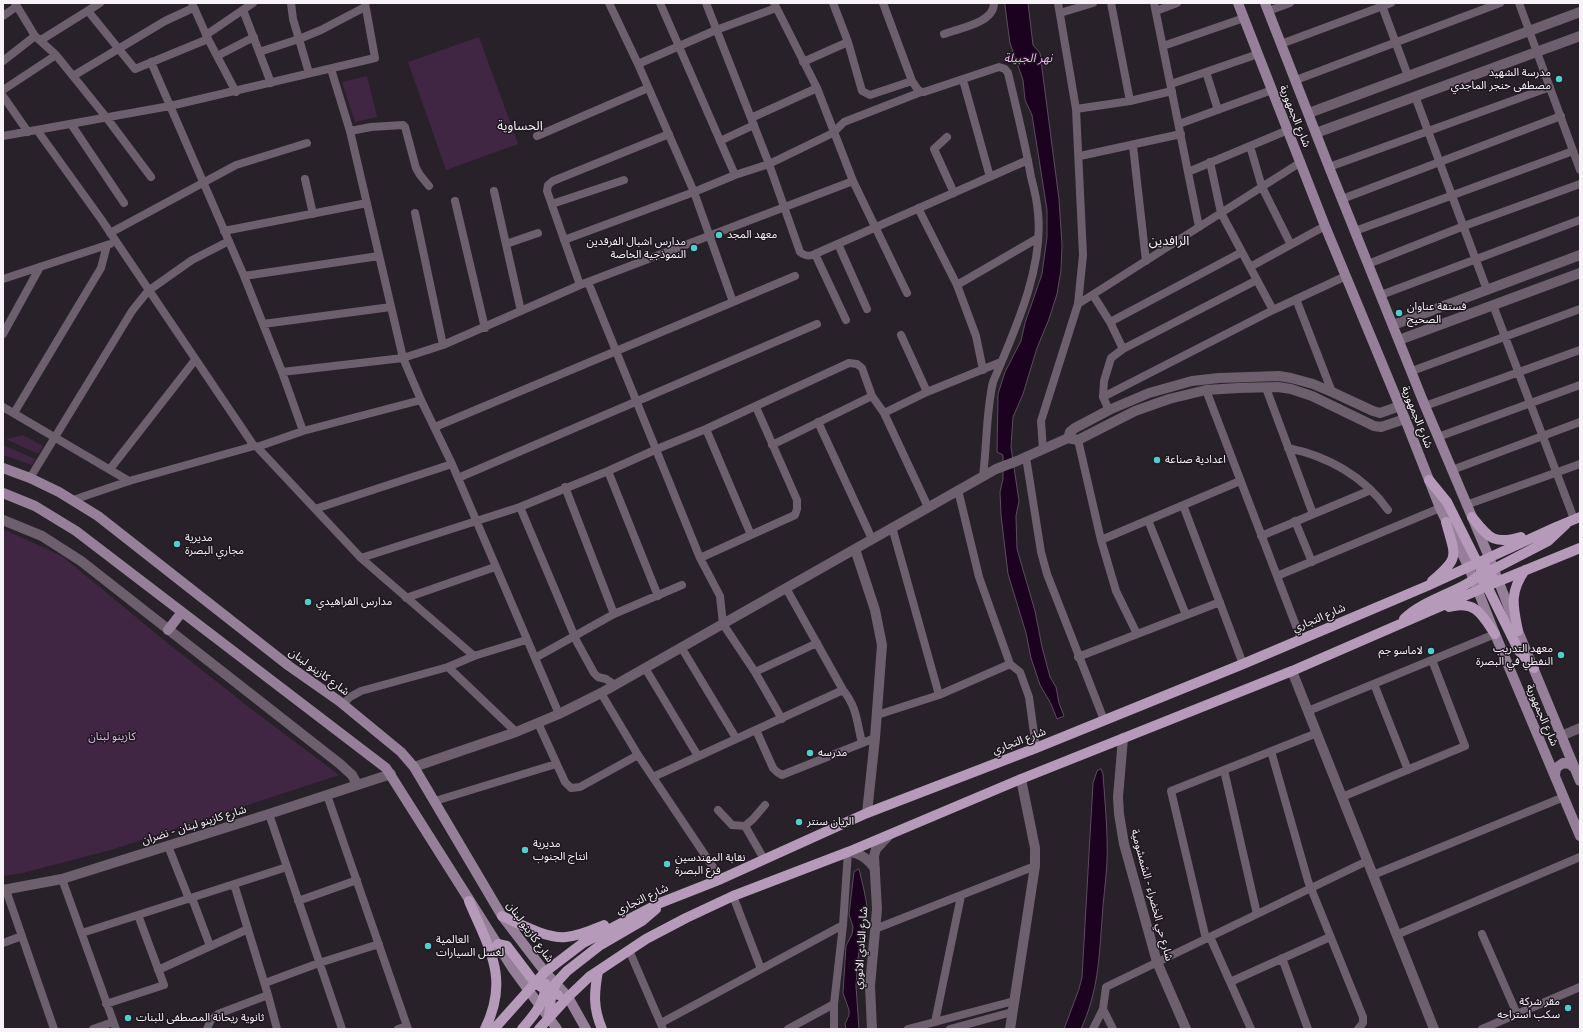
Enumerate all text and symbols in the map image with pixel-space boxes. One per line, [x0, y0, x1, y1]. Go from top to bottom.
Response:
water label: نهر الجبيلة [1004, 51, 1052, 65]
place label: مدرسة الشهيد مصطفى خنجر الماجدي [1451, 66, 1551, 92]
marker: مدرسة الشهيد مصطفى خنجر الماجدي [1554, 74, 1564, 84]
street label: شارع الجمهورية [1277, 83, 1313, 149]
district label: الحساوية [497, 118, 543, 134]
place label: معهد المجد [727, 228, 777, 242]
marker: معهد المجد [714, 230, 724, 240]
district label: الرافدين [1149, 233, 1189, 249]
place label: مدارس اشبال الفرقدين النموذجية الخاصة [587, 235, 686, 261]
marker: مدارس اشبال الفرقدين النموذجية الخاصة [689, 243, 699, 253]
place label: فستقة عناوان الصحيح [1407, 300, 1466, 326]
marker: فستقة عناوان الصحيح [1394, 308, 1404, 318]
street label: شارع الجمهورية [1399, 384, 1435, 450]
place label: اعدادية صناعة [1165, 453, 1226, 467]
marker: اعدادية صناعة [1152, 455, 1162, 465]
place label: مديرية مجاري البصرة [185, 531, 244, 557]
marker: مديرية مجاري البصرة [172, 539, 182, 549]
place label: مدارس الفراهيدي [316, 595, 392, 609]
marker: مدارس الفراهيدي [303, 597, 313, 607]
street label: شارع التجاري [1291, 601, 1347, 635]
place label: معهد التدريب النفطي في البصرة [1476, 642, 1553, 668]
place label: لاماسو جم [1378, 644, 1423, 658]
street label: شارع كازينو لبنان [286, 646, 352, 698]
marker: لاماسو جم [1426, 646, 1436, 656]
marker: معهد التدريب النفطي في البصرة [1556, 650, 1566, 660]
street label: شارع الجمهورية [1523, 682, 1561, 748]
street label: شارع التجاري [990, 725, 1048, 757]
park label: كازينو لبنان [88, 730, 136, 744]
place label: مدرسه [818, 746, 847, 760]
marker: مدرسه [805, 748, 815, 758]
street label: شارع كازينو لبنان - نضران [140, 803, 248, 847]
place label: الريان سنتر [807, 815, 854, 829]
marker: الريان سنتر [794, 817, 804, 827]
street label: شارع حي الخضراء - الشمشومية [1128, 828, 1176, 962]
place label: مديرية انتاج الجنوب [533, 837, 588, 863]
marker: مديرية انتاج الجنوب [520, 845, 530, 855]
place label: نقابة المهندسين فرع البصرة [675, 851, 745, 877]
marker: نقابة المهندسين فرع البصرة [662, 859, 672, 869]
street label: شارع التجاري [614, 881, 670, 917]
street label: شارع كازينو لبنان [504, 899, 556, 965]
street label: شارع النادي الاثوري [852, 906, 870, 990]
place label: العالمية لغسل السيارات [436, 933, 504, 959]
marker: العالمية لغسل السيارات [423, 941, 433, 951]
place label: مقر شركة سكب استراحه [1497, 995, 1560, 1021]
marker: مقر شركة سكب استراحه [1563, 1003, 1573, 1013]
place label: ثانوية ريحانة المصطفى للبنات [136, 1011, 264, 1025]
marker: ثانوية ريحانة المصطفى للبنات [123, 1013, 133, 1023]

